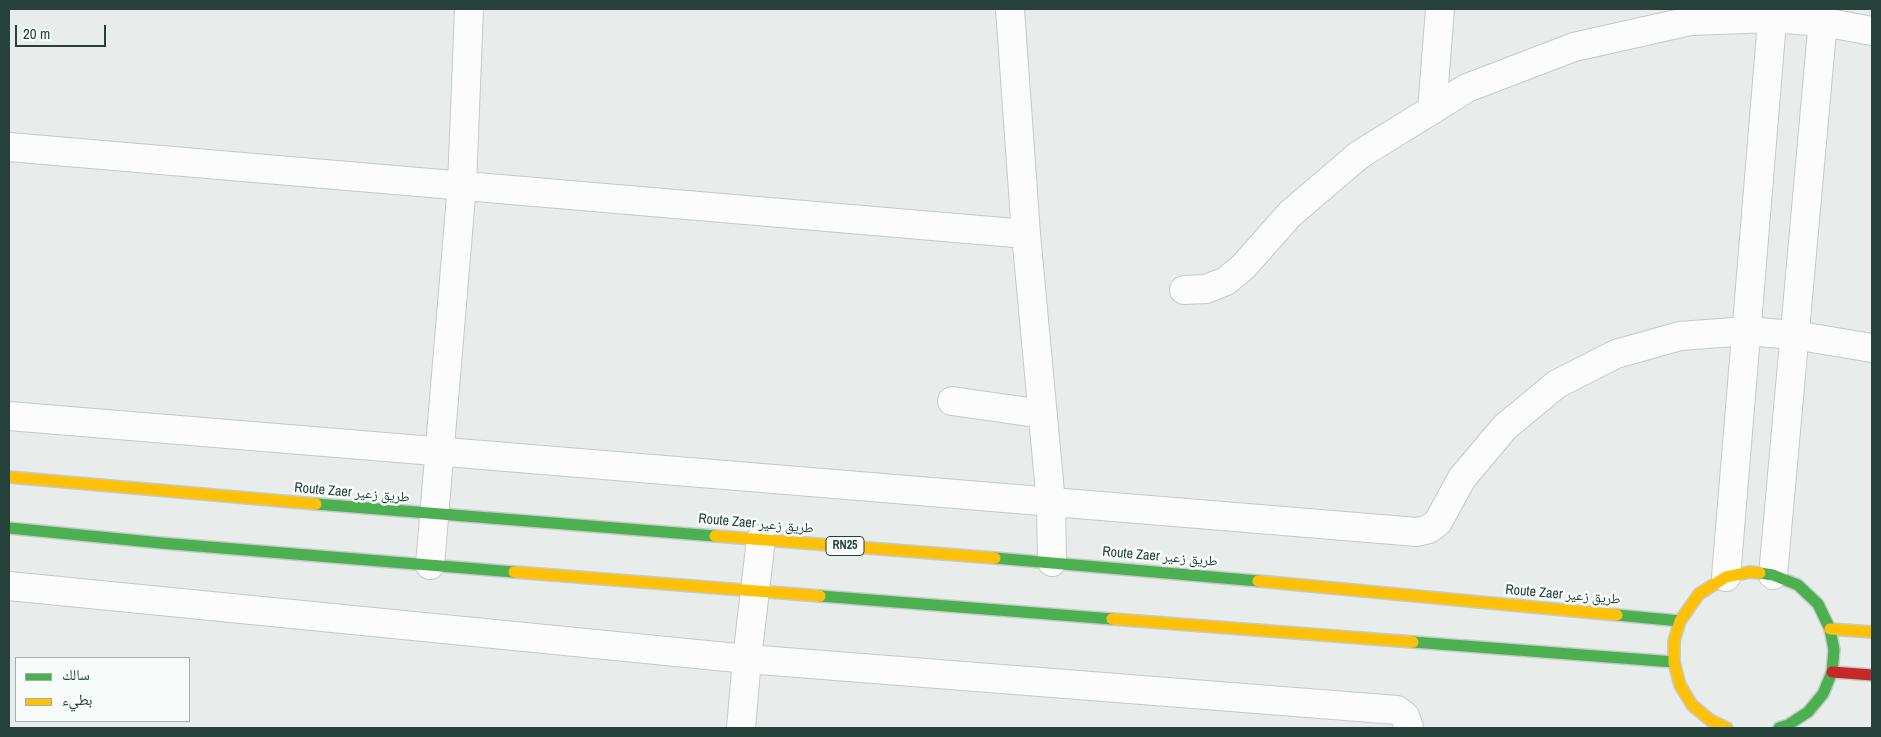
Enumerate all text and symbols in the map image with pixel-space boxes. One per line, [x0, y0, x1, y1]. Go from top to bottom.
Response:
scale bar [18, 15, 109, 47]
text: 20 m [23, 23, 50, 44]
street label: Route Zaer طريق زعير [294, 480, 410, 506]
street label: Route Zaer طريق زعير [698, 511, 814, 537]
road number: RN25 [826, 536, 864, 556]
street label: Route Zaer طريق زعير [1102, 544, 1218, 570]
street label: Route Zaer طريق زعير [1505, 582, 1621, 608]
legend [15, 657, 190, 722]
text: سالك [62, 664, 90, 685]
text: بطيء [62, 689, 92, 710]

